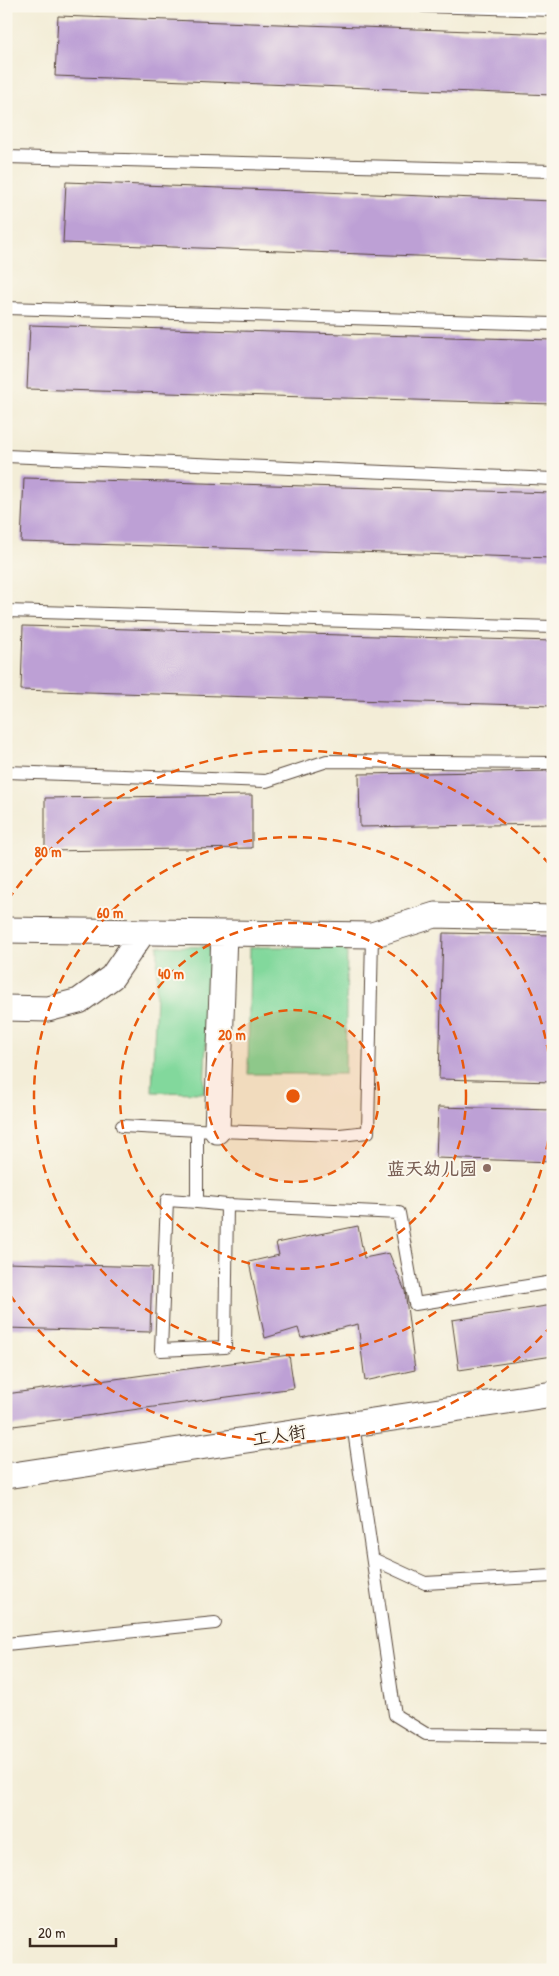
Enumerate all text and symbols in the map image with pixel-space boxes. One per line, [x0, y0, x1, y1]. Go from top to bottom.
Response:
text: 80 m [35, 841, 61, 862]
text: 60 m [97, 902, 123, 923]
text: 40 m [158, 963, 184, 984]
text: 20 m [218, 1024, 246, 1045]
centre of rings [284, 1087, 302, 1105]
place label: 蓝天幼儿园 [387, 1156, 477, 1181]
marker: 蓝天幼儿园 [481, 1162, 493, 1174]
street label: 工人街 [250, 1418, 308, 1452]
scale bar [30, 1916, 116, 1948]
text: 20 m [38, 1922, 65, 1943]

